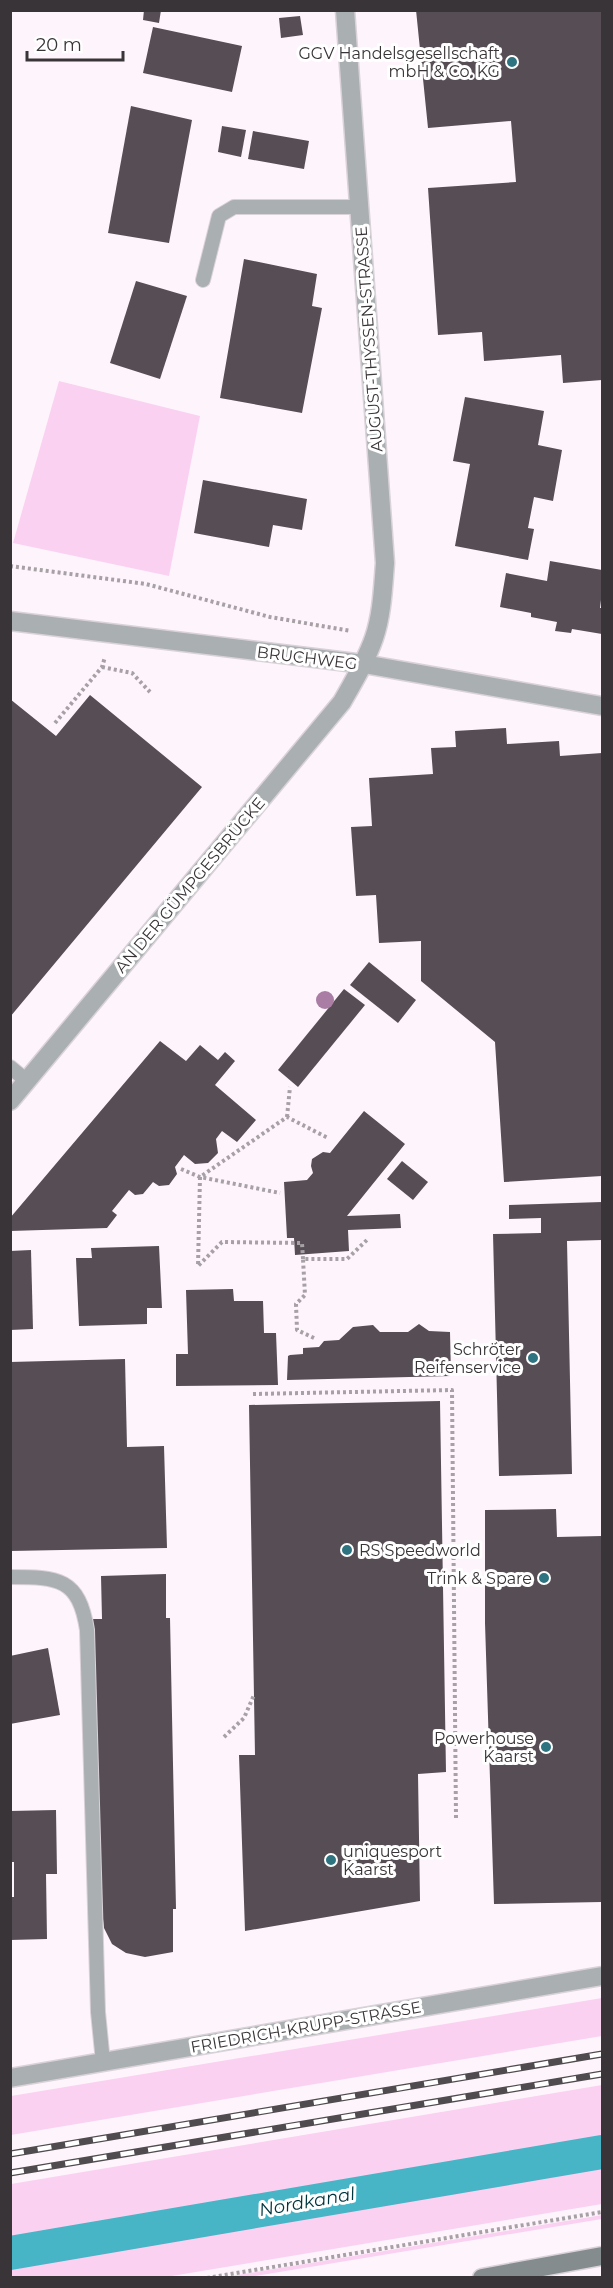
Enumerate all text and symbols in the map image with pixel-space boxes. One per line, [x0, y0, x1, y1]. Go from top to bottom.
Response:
scale bar [27, 24, 123, 62]
text: 20 m [36, 34, 82, 56]
place label: GGV Handelsgesellschaft mbH & Co. KG [298, 44, 500, 81]
marker: GGV Handelsgesellschaft mbH & Co. KG [505, 55, 519, 69]
street label: AUGUST-THYSSEN-STRASSE [352, 225, 386, 453]
street label: BRUCHWEG [256, 642, 358, 674]
street label: AN DER GÜMPGESBRÜCKE [110, 793, 269, 976]
place label: Schröter Reifenservice [414, 1340, 521, 1377]
marker: Schröter Reifenservice [526, 1351, 540, 1365]
place label: RS Speedworld [359, 1541, 481, 1560]
marker: RS Speedworld [340, 1543, 354, 1557]
place label: Trink & Spare [427, 1569, 532, 1588]
marker: Trink & Spare [537, 1571, 551, 1585]
place label: Powerhouse Kaarst [434, 1729, 534, 1766]
marker: Powerhouse Kaarst [539, 1740, 553, 1754]
place label: uniquesport Kaarst [343, 1842, 442, 1879]
marker: uniquesport Kaarst [324, 1853, 338, 1867]
street label: FRIEDRICH-KRUPP-STRASSE [189, 1997, 423, 2057]
water label: Nordkanal [257, 2183, 357, 2221]

